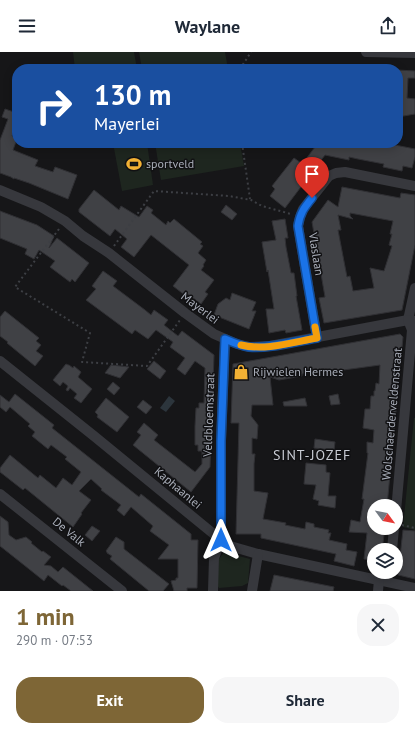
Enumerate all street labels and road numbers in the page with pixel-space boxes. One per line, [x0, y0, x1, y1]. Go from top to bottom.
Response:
street label: Vlaslaan [306, 230, 327, 276]
street label: Mayerlei [178, 288, 222, 327]
street label: Wolschaerderveldenstraat [378, 347, 405, 481]
street label: Veldbloemstraat [200, 373, 217, 458]
street label: Kaphaanlei [152, 463, 205, 512]
street label: De Valk [50, 514, 89, 550]

